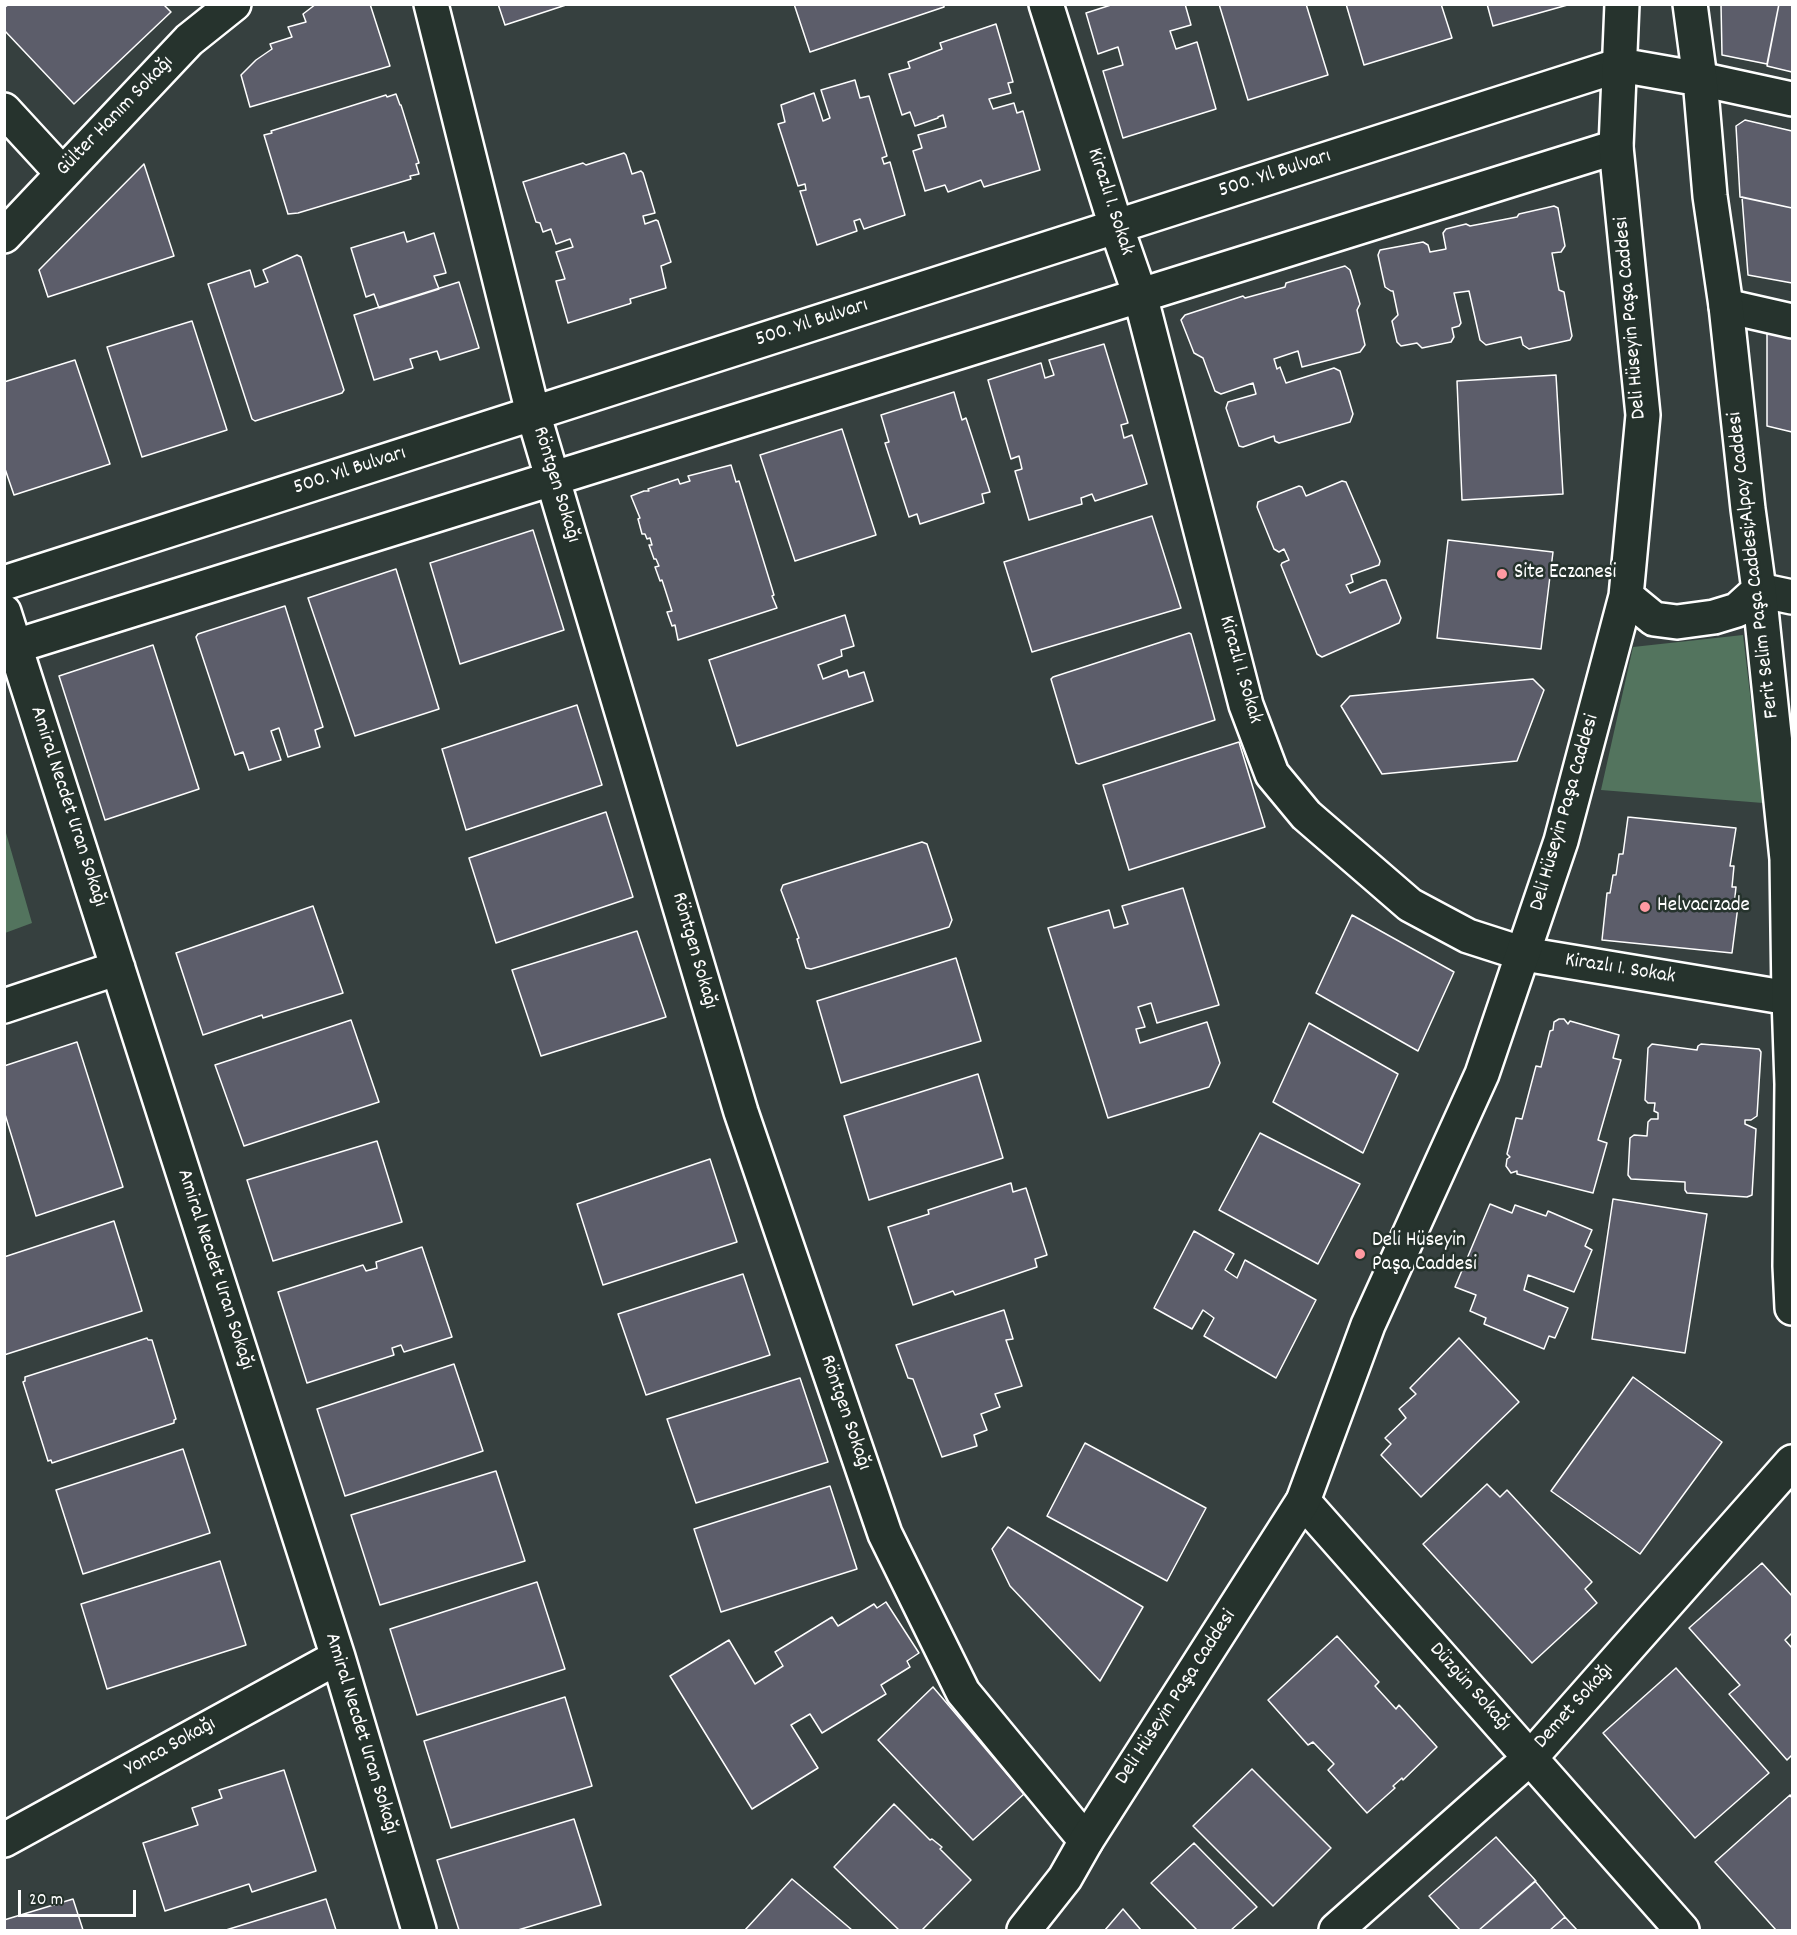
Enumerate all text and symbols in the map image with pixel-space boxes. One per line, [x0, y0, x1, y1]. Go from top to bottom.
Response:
street label: Gülter Hanım Sokağı [52, 52, 180, 182]
street label: Kirazlı 1. Sokak [1080, 145, 1138, 259]
street label: 500. Yıl Bulvarı [1216, 145, 1334, 205]
street label: Deli Hüseyin Paşa Caddesi [1611, 216, 1653, 420]
street label: 500. Yıl Bulvarı [753, 294, 871, 354]
street label: Ferit Selim Paşa Caddesi;Alpay Caddesi [1724, 410, 1786, 720]
street label: Röntgen Sokağı [525, 424, 585, 546]
street label: 500. Yıl Bulvarı [291, 442, 409, 502]
place label: Site Eczanesi [1514, 561, 1616, 587]
marker: Site Eczanesi [1495, 567, 1509, 581]
street label: Kirazlı 1. Sokak [1212, 613, 1266, 727]
street label: Amiral Necdet Uran Sokağı [23, 704, 111, 910]
street label: Deli Hüseyin Paşa Caddesi [1526, 712, 1606, 914]
street label: Röntgen Sokağı [664, 890, 722, 1012]
place label: Helvacızade [1657, 894, 1750, 920]
marker: Helvacızade [1638, 900, 1652, 914]
street label: Kirazlı 1. Sokak [1563, 949, 1677, 991]
street label: Amiral Necdet Uran Sokağı [170, 1167, 258, 1373]
place label: Deli Hüseyin Paşa Caddesi [1372, 1229, 1477, 1279]
marker: Deli Hüseyin Paşa Caddesi [1353, 1247, 1367, 1261]
street label: Röntgen Sokağı [813, 1352, 875, 1474]
street label: Deli Hüseyin Paşa Caddesi [1111, 1606, 1243, 1790]
street label: Amiral Necdet Uran Sokağı [317, 1630, 403, 1838]
street label: Düzgün Sokağı [1423, 1638, 1515, 1738]
street label: Demet Sokağı [1530, 1659, 1620, 1755]
street label: Yonca Sokağı [121, 1713, 221, 1783]
scale bar [21, 1878, 140, 1916]
text: 20 m [29, 1888, 63, 1913]

